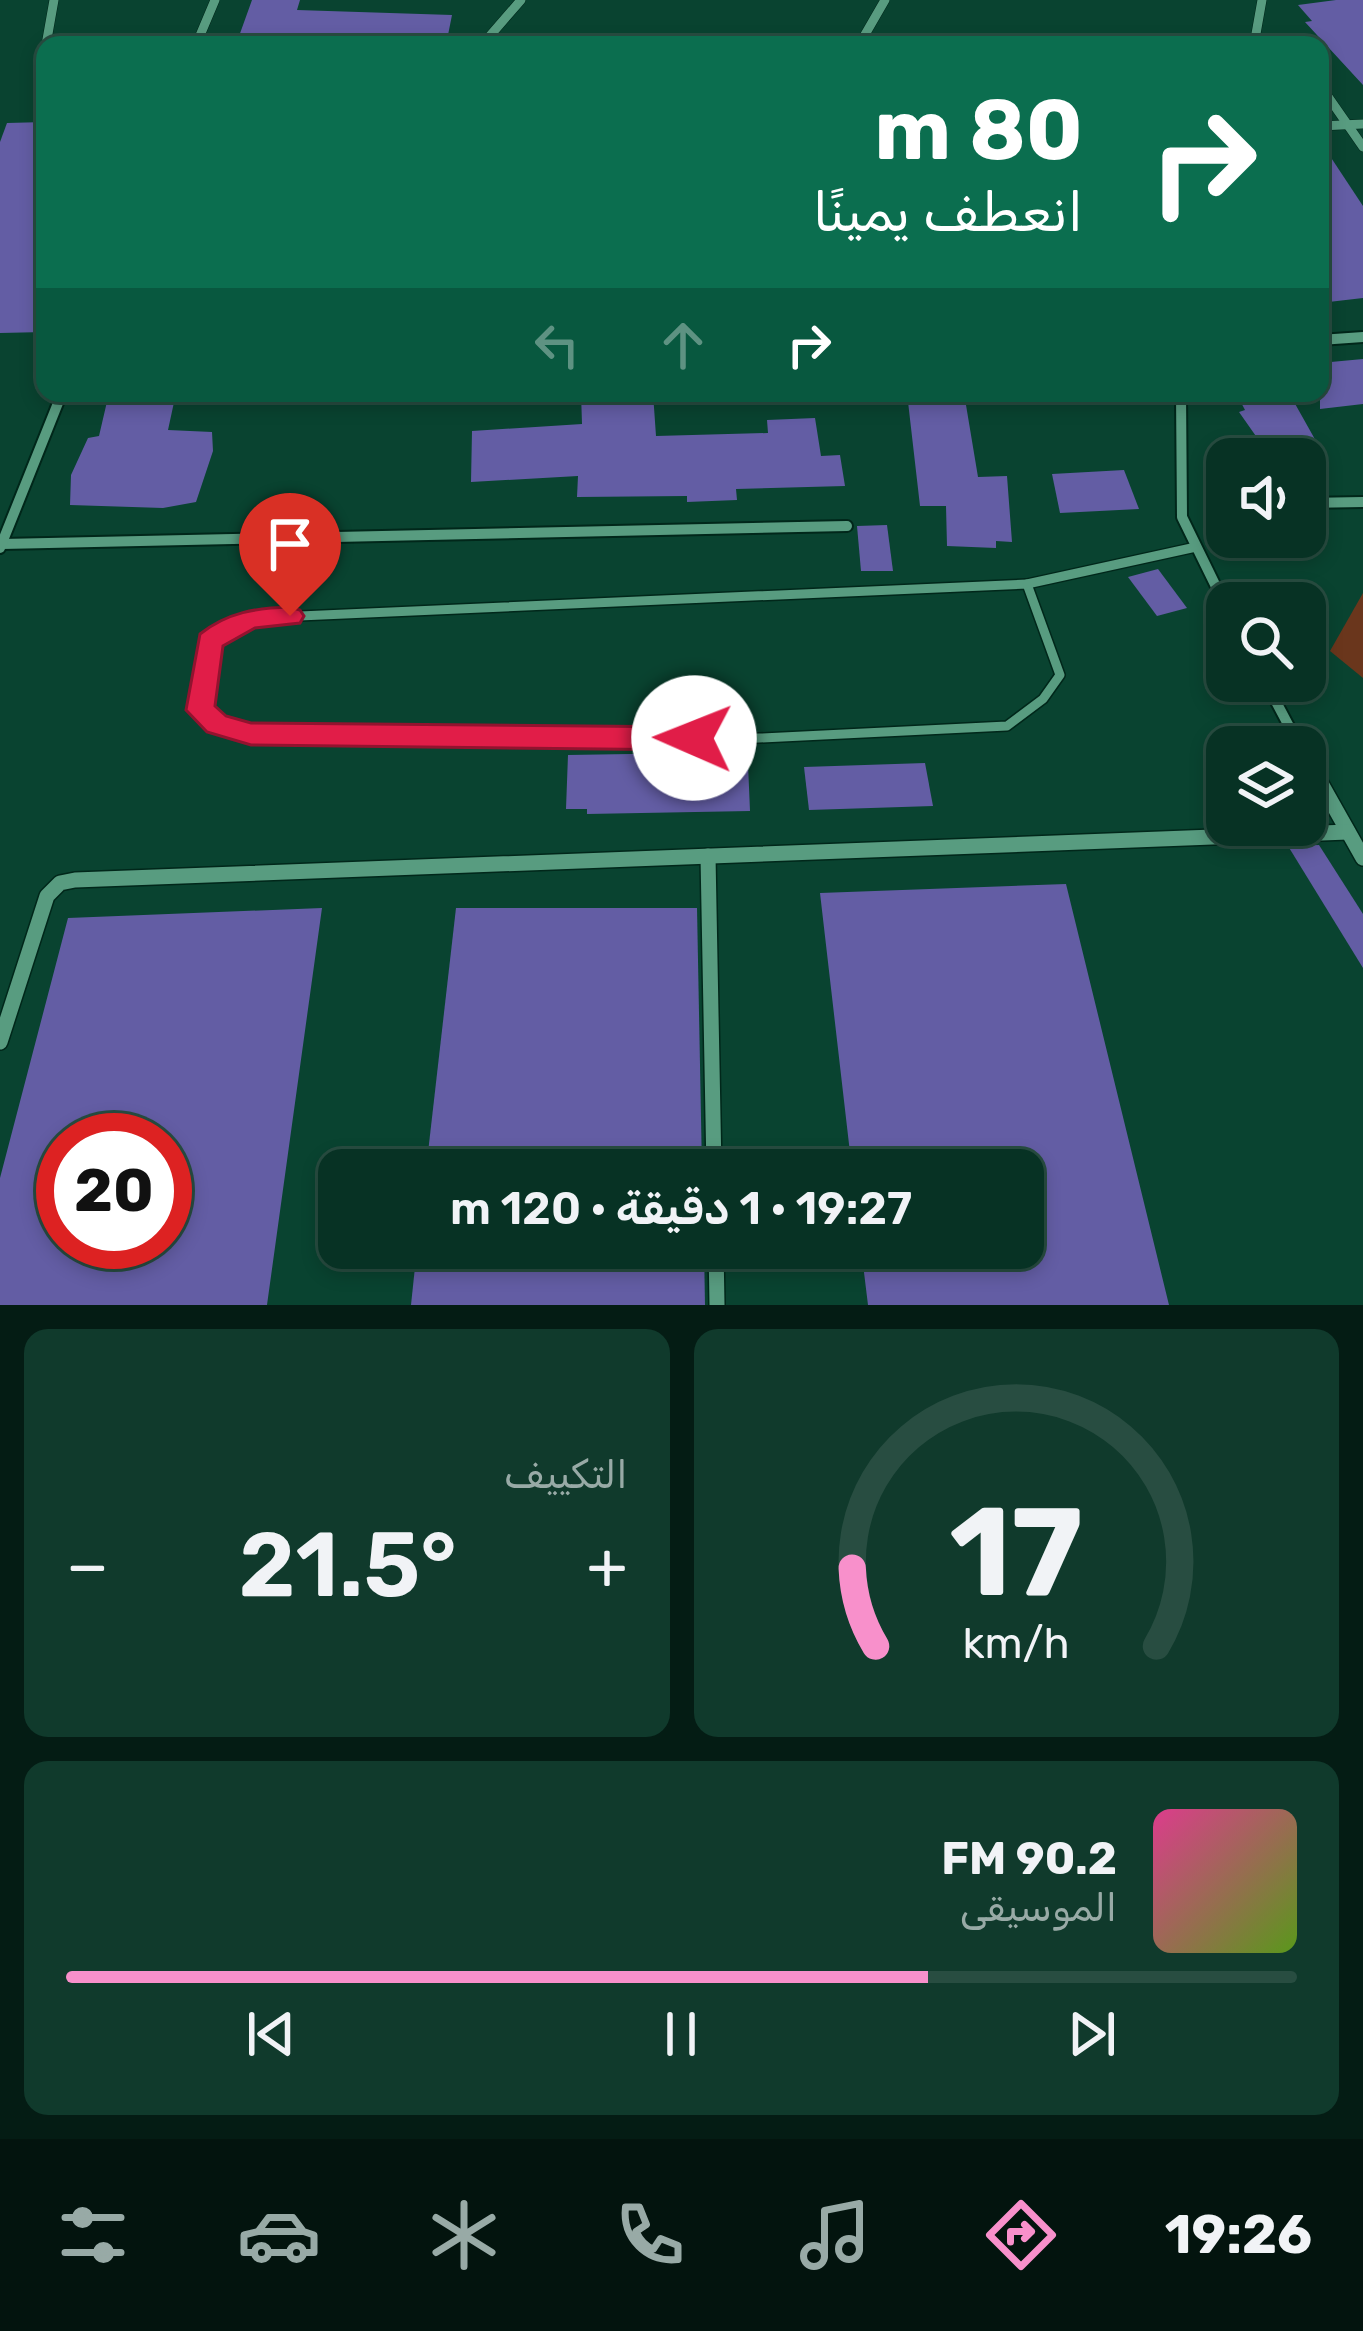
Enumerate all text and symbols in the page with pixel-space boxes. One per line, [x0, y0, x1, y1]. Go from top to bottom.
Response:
text: 80 m [874, 80, 1083, 180]
icon: right [1125, 84, 1281, 240]
text: انعطف يمينًا [813, 181, 1083, 245]
icon: left [524, 312, 590, 378]
icon: ahead [650, 312, 716, 378]
icon: right [776, 312, 842, 378]
map controls [1206, 438, 1326, 846]
button: sound [1206, 438, 1326, 558]
pin [239, 493, 341, 616]
icon: arrive [257, 511, 323, 577]
button: search [1206, 582, 1326, 702]
position arrow [631, 675, 757, 801]
button: layers [1206, 726, 1326, 846]
speed limit sign: 20 [36, 1113, 192, 1269]
text: 19:27 · 1 دقيقة · 120 m [450, 1182, 912, 1235]
text: التكييف [504, 1452, 628, 1498]
text: 17 [949, 1478, 1083, 1626]
text: 21.5° [238, 1512, 457, 1619]
text: − [66, 1526, 109, 1605]
text: + [586, 1526, 628, 1605]
text: km/h [963, 1618, 1070, 1669]
text: 90.2 FM [941, 1832, 1117, 1885]
text: الموسيقى [960, 1885, 1117, 1931]
icon: previous [238, 2001, 304, 2067]
icon: pause [648, 2001, 714, 2067]
icon: next [1059, 2001, 1125, 2067]
icon: filters [51, 2193, 135, 2277]
icon: car [237, 2193, 321, 2277]
icon: climate [422, 2193, 506, 2277]
icon: phone [608, 2193, 692, 2277]
icon: music [793, 2193, 877, 2277]
icon: directions [979, 2193, 1063, 2277]
text: 19:26 [1165, 2203, 1312, 2267]

